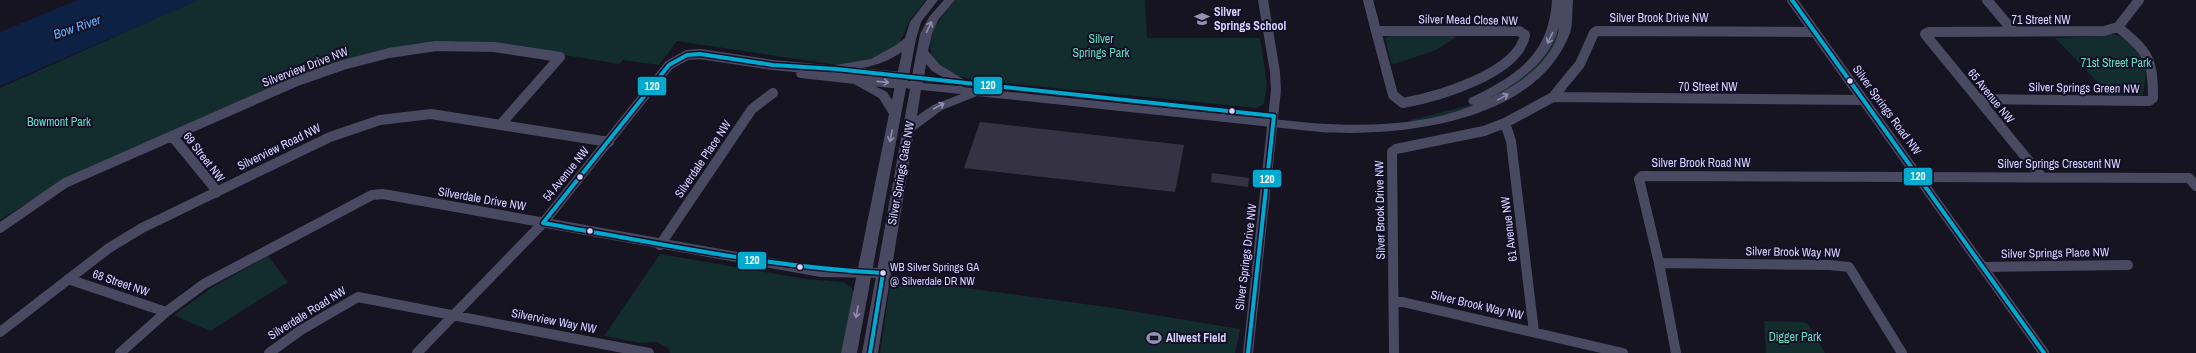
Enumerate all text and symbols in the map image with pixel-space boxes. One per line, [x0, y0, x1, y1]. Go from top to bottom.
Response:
place label: Silver Springs School [1214, 4, 1286, 34]
school or university icon: Silver Springs School [1193, 10, 1211, 28]
street label: Silver Brook Drive NW [1610, 10, 1709, 26]
water label: Bow River [51, 11, 103, 43]
street label: Silver Mead Close NW [1418, 11, 1519, 29]
street label: 71 Street NW [2011, 12, 2071, 28]
one-way arrow [926, 21, 933, 33]
park label: Silver Springs Park [1073, 31, 1130, 61]
one-way arrow [1546, 31, 1553, 43]
street label: Silverview Drive NW [260, 43, 351, 91]
park label: 71st Street Park [2081, 55, 2151, 71]
street label: Silver Springs Road NW [1849, 62, 1925, 159]
street label: 65 Avenue NW [1964, 66, 2018, 127]
line badge: 120 [637, 76, 667, 96]
line badge: 120 [973, 76, 1003, 95]
unlabelled marker [1845, 76, 1855, 86]
text: 120 [980, 78, 996, 92]
text: 120 [644, 79, 660, 93]
one-way arrow [876, 79, 889, 86]
street label: 70 Street NW [1678, 79, 1738, 95]
street label: Silver Springs Green NW [2028, 79, 2140, 97]
one-way arrow [1497, 93, 1509, 100]
one-way arrow [933, 102, 945, 109]
unlabelled marker [1227, 106, 1237, 116]
park label: Bowmont Park [27, 114, 91, 130]
street label: Silverdale Place NW [671, 117, 735, 201]
street label: Silver Springs Gate NW [884, 119, 918, 226]
street label: Silverview Road NW [235, 120, 324, 174]
street label: 69 Street NW [180, 129, 229, 186]
one-way arrow [887, 130, 895, 143]
street label: 54 Avenue NW [539, 143, 593, 204]
street label: Silver Brook Road NW [1652, 155, 1751, 171]
street label: Silver Springs Crescent NW [1997, 156, 2121, 172]
street label: Silver Brook Drive NW [1371, 160, 1389, 260]
line badge: 120 [1903, 167, 1933, 186]
line badge: 120 [1252, 169, 1282, 188]
text: 120 [1910, 169, 1926, 183]
unlabelled marker [575, 172, 585, 182]
text: 120 [1259, 172, 1275, 186]
street label: Silverdale Drive NW [437, 183, 528, 215]
street label: 61 Avenue NW [1497, 195, 1521, 262]
street label: Silver Springs Drive NW [1232, 202, 1261, 311]
unlabelled marker [585, 226, 595, 236]
street label: Silver Brook Way NW [1745, 243, 1841, 261]
street label: Silver Springs Place NW [2001, 244, 2110, 262]
line badge: 120 [737, 251, 767, 270]
text: 120 [744, 253, 760, 267]
place label: WB Silver Springs GA @ Silverdale DR NW [890, 260, 980, 288]
unlabelled marker [795, 262, 805, 272]
street label: 68 Street NW [90, 266, 152, 300]
marker: WB Silver Springs GA @ Silverdale DR NW [878, 268, 888, 278]
street label: Silverdale Road NW [265, 282, 350, 343]
street label: Silver Brook Way NW [1429, 287, 1526, 324]
street label: Silverview Way NW [510, 305, 599, 337]
one-way arrow [853, 305, 861, 318]
sports icon: Allwest Field [1145, 329, 1163, 347]
park label: Digger Park [1769, 329, 1821, 345]
place label: Allwest Field [1166, 330, 1226, 346]

